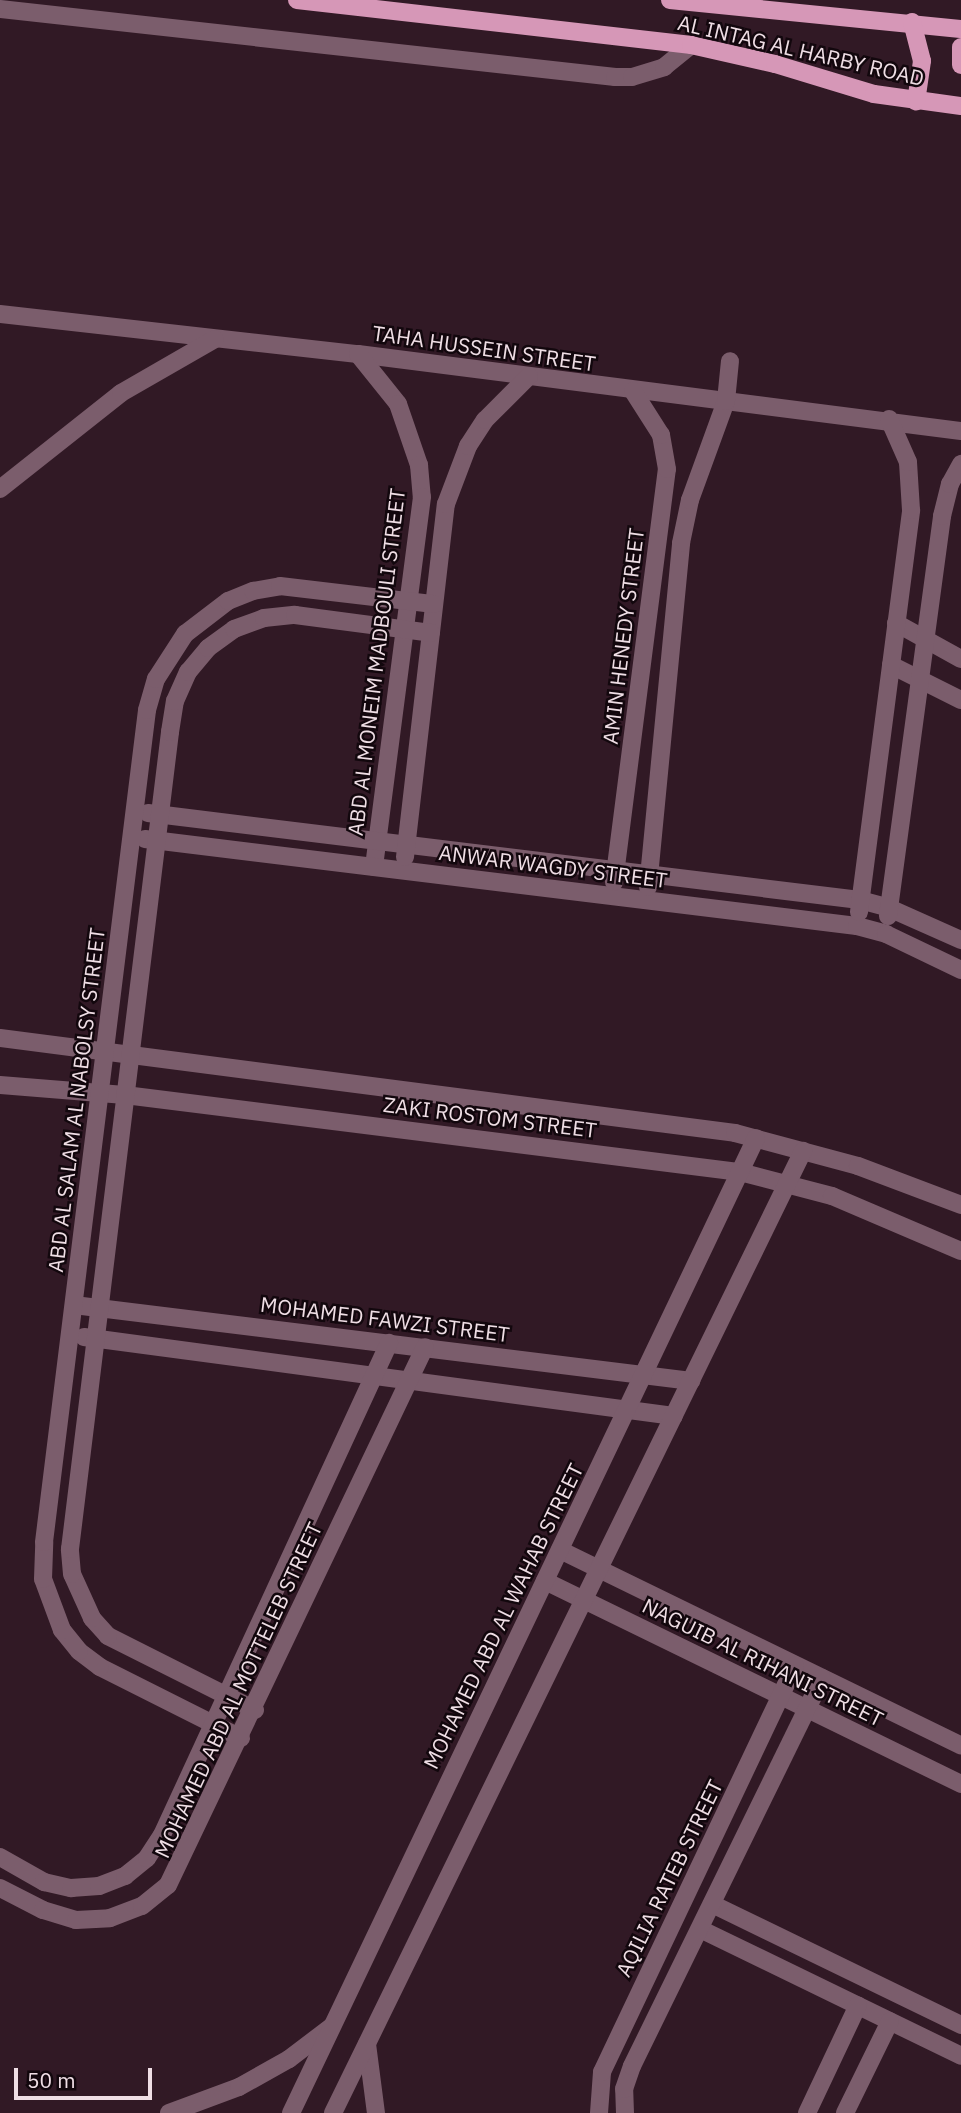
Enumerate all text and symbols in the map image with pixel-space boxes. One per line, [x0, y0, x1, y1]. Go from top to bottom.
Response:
street label: AL INTAG AL HARBY ROAD [675, 9, 927, 91]
street label: TAHA HUSSEIN STREET [371, 320, 597, 376]
street label: ABD AL MONEIM MADBOULI STREET [342, 487, 410, 837]
street label: AMIN HENEDY STREET [597, 526, 649, 746]
street label: ANWAR WAGDY STREET [437, 839, 669, 893]
street label: ABD AL SALAM AL NABOLSY STREET [42, 926, 110, 1274]
street label: ZAKI ROSTOM STREET [382, 1091, 598, 1143]
street label: MOHAMED FAWZI STREET [259, 1291, 511, 1347]
street label: MOHAMED ABD AL WAHAB STREET [418, 1459, 588, 1773]
street label: MOHAMED ABD AL MOTTELEB STREET [149, 1518, 327, 1862]
street label: NAGUIB AL RIHANI STREET [638, 1593, 888, 1731]
street label: AQILIA RATEB STREET [610, 1775, 728, 1981]
scale bar [18, 2054, 156, 2098]
text: 50 m [27, 2066, 76, 2094]

